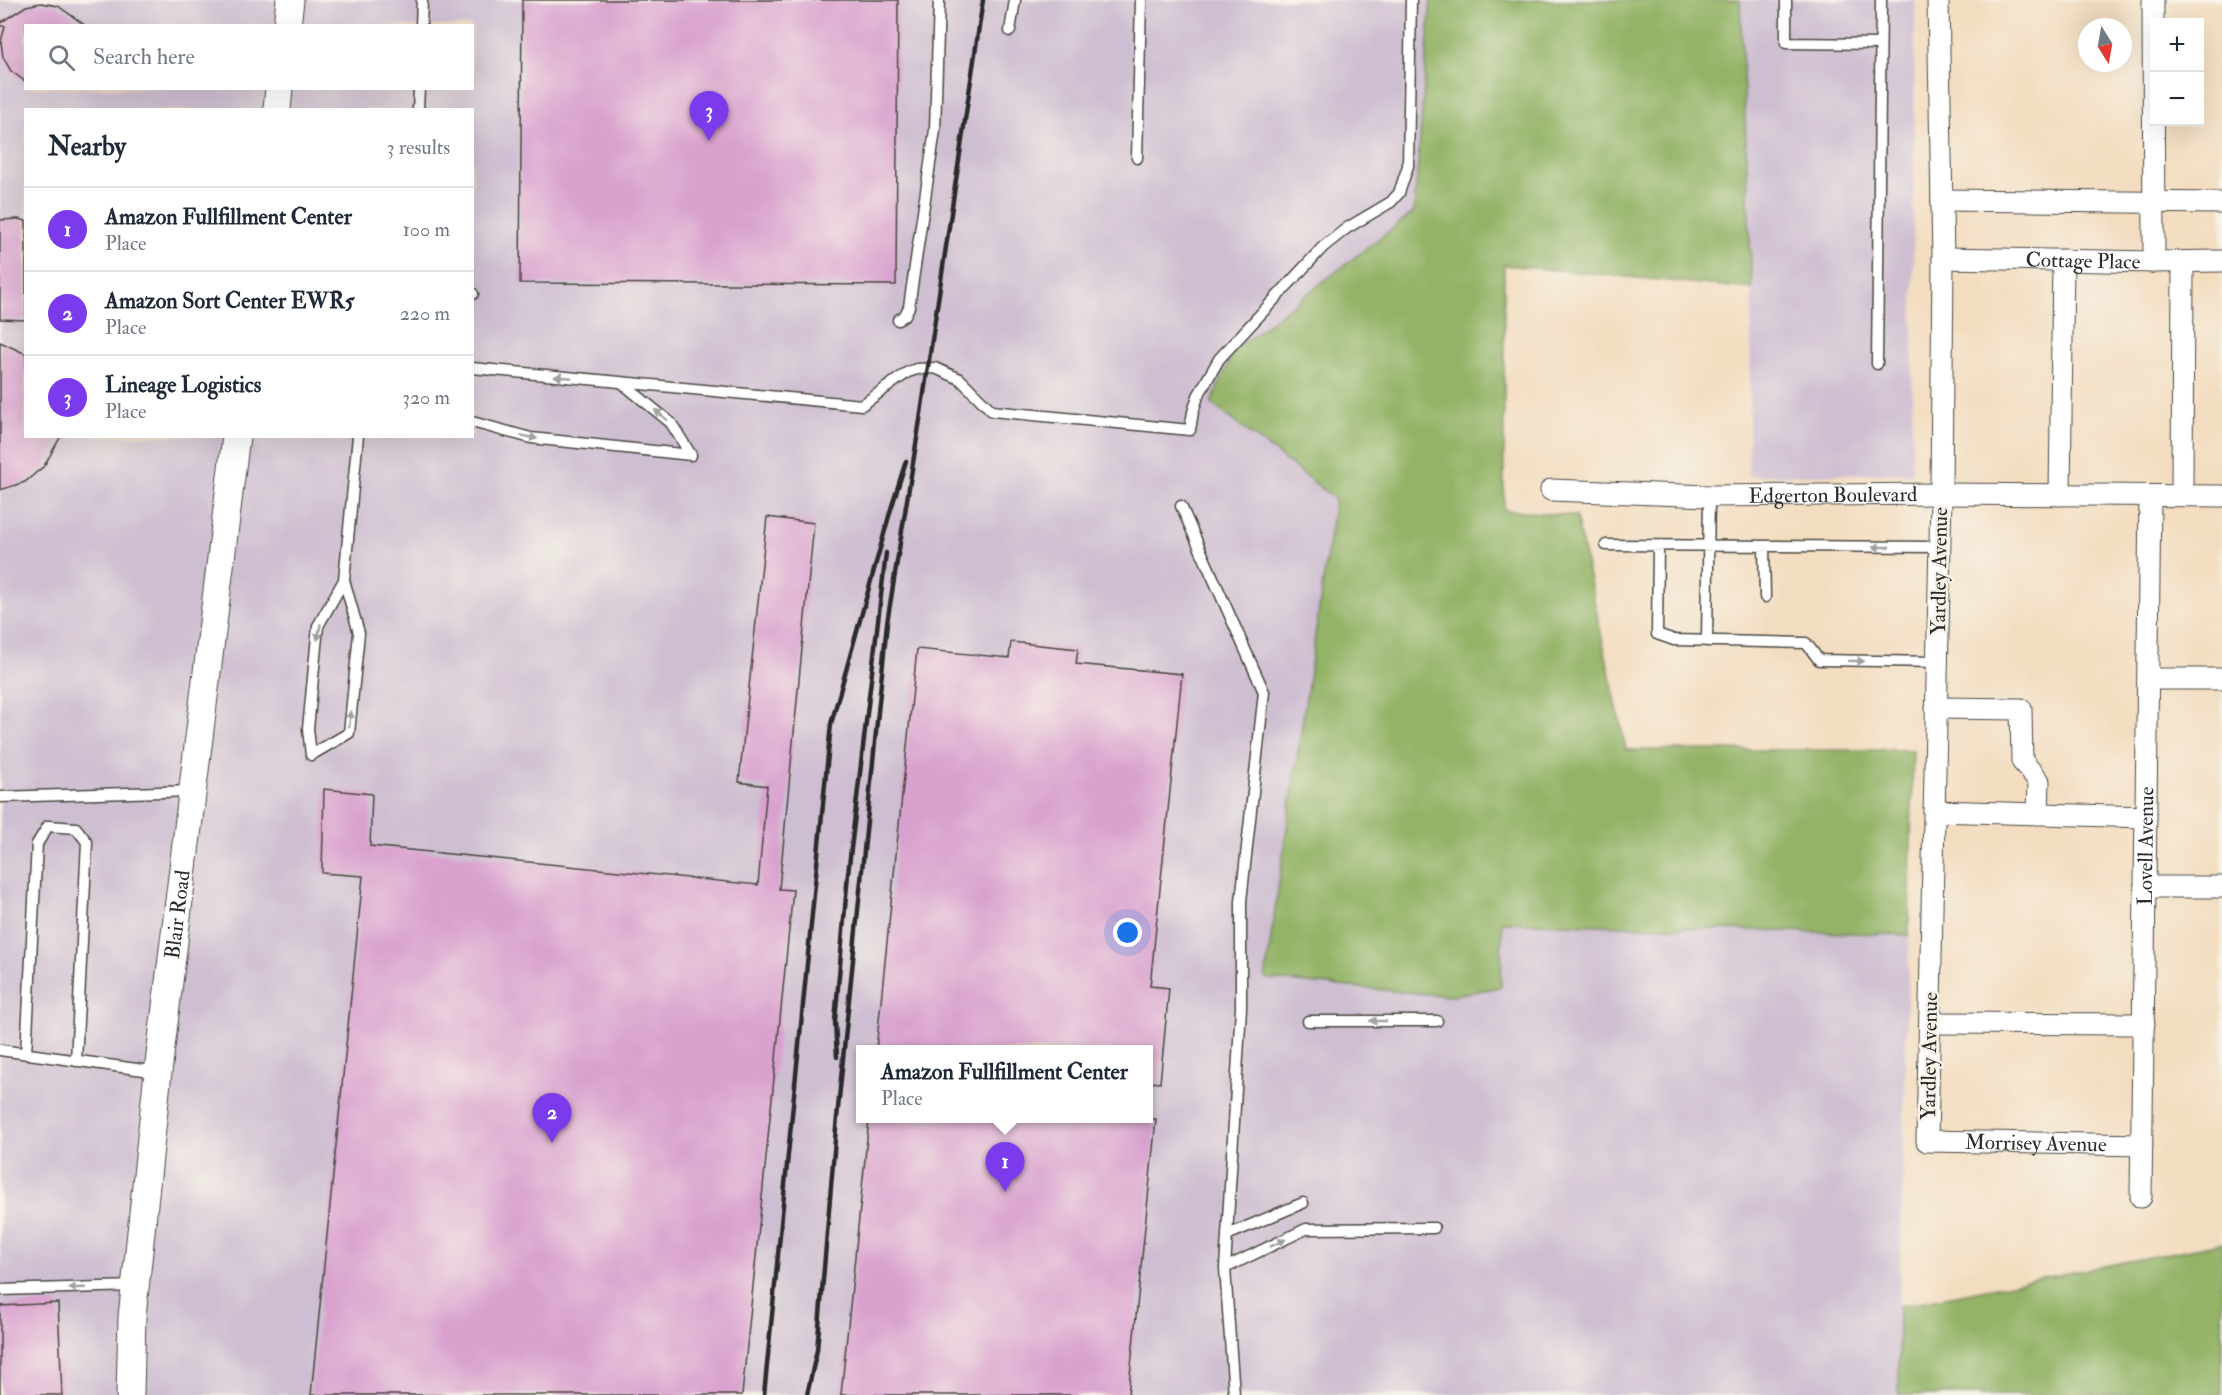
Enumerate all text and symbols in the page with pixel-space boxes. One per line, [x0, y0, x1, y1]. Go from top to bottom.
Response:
north arrow [2078, 18, 2132, 72]
map controls [2150, 18, 2204, 126]
button: + [2150, 18, 2204, 72]
search box [24, 24, 474, 90]
icon: search [45, 41, 78, 74]
text: Search here [93, 43, 195, 71]
button: − [2150, 72, 2204, 126]
pin: 3 [690, 92, 728, 141]
text: Nearby [48, 131, 126, 163]
text: 3 results [387, 135, 450, 160]
text: Amazon Fullfillment Center [105, 203, 352, 231]
text: 1 [64, 217, 71, 242]
text: 100 m [403, 217, 450, 242]
text: Place [105, 231, 146, 256]
street label: Cottage Place [2025, 247, 2141, 276]
text: Amazon Sort Center EWR5 [105, 287, 354, 315]
text: 2 [62, 301, 73, 326]
text: 220 m [400, 301, 450, 326]
text: Place [105, 315, 146, 340]
text: Lineage Logistics [105, 371, 261, 399]
one-way arrow [554, 372, 573, 382]
text: 3 [64, 385, 71, 410]
text: 320 m [402, 385, 450, 410]
text: Place [105, 399, 146, 424]
one-way arrow [653, 408, 669, 421]
one-way arrow [520, 433, 539, 442]
street label: Edgerton Boulevard [1748, 481, 1918, 510]
street label: Yardley Avenue [1925, 507, 1954, 635]
one-way arrow [1872, 542, 1891, 552]
one-way arrow [314, 623, 323, 642]
one-way arrow [1846, 656, 1865, 666]
one-way arrow [345, 709, 355, 728]
street label: Lovell Avenue [2132, 786, 2160, 906]
street label: Blair Road [159, 868, 197, 961]
your location [1113, 918, 1142, 947]
street label: Yardley Avenue [1915, 992, 1944, 1120]
one-way arrow [1369, 1016, 1388, 1026]
popup [856, 1045, 1153, 1123]
text: Amazon Fullfillment Center [881, 1058, 1128, 1086]
text: Place [881, 1086, 923, 1111]
pin: 2 [532, 1094, 572, 1143]
street label: Morrisey Avenue [1965, 1129, 2107, 1158]
pin: 1 [986, 1142, 1024, 1192]
one-way arrow [1269, 1238, 1286, 1247]
one-way arrow [67, 1283, 86, 1292]

